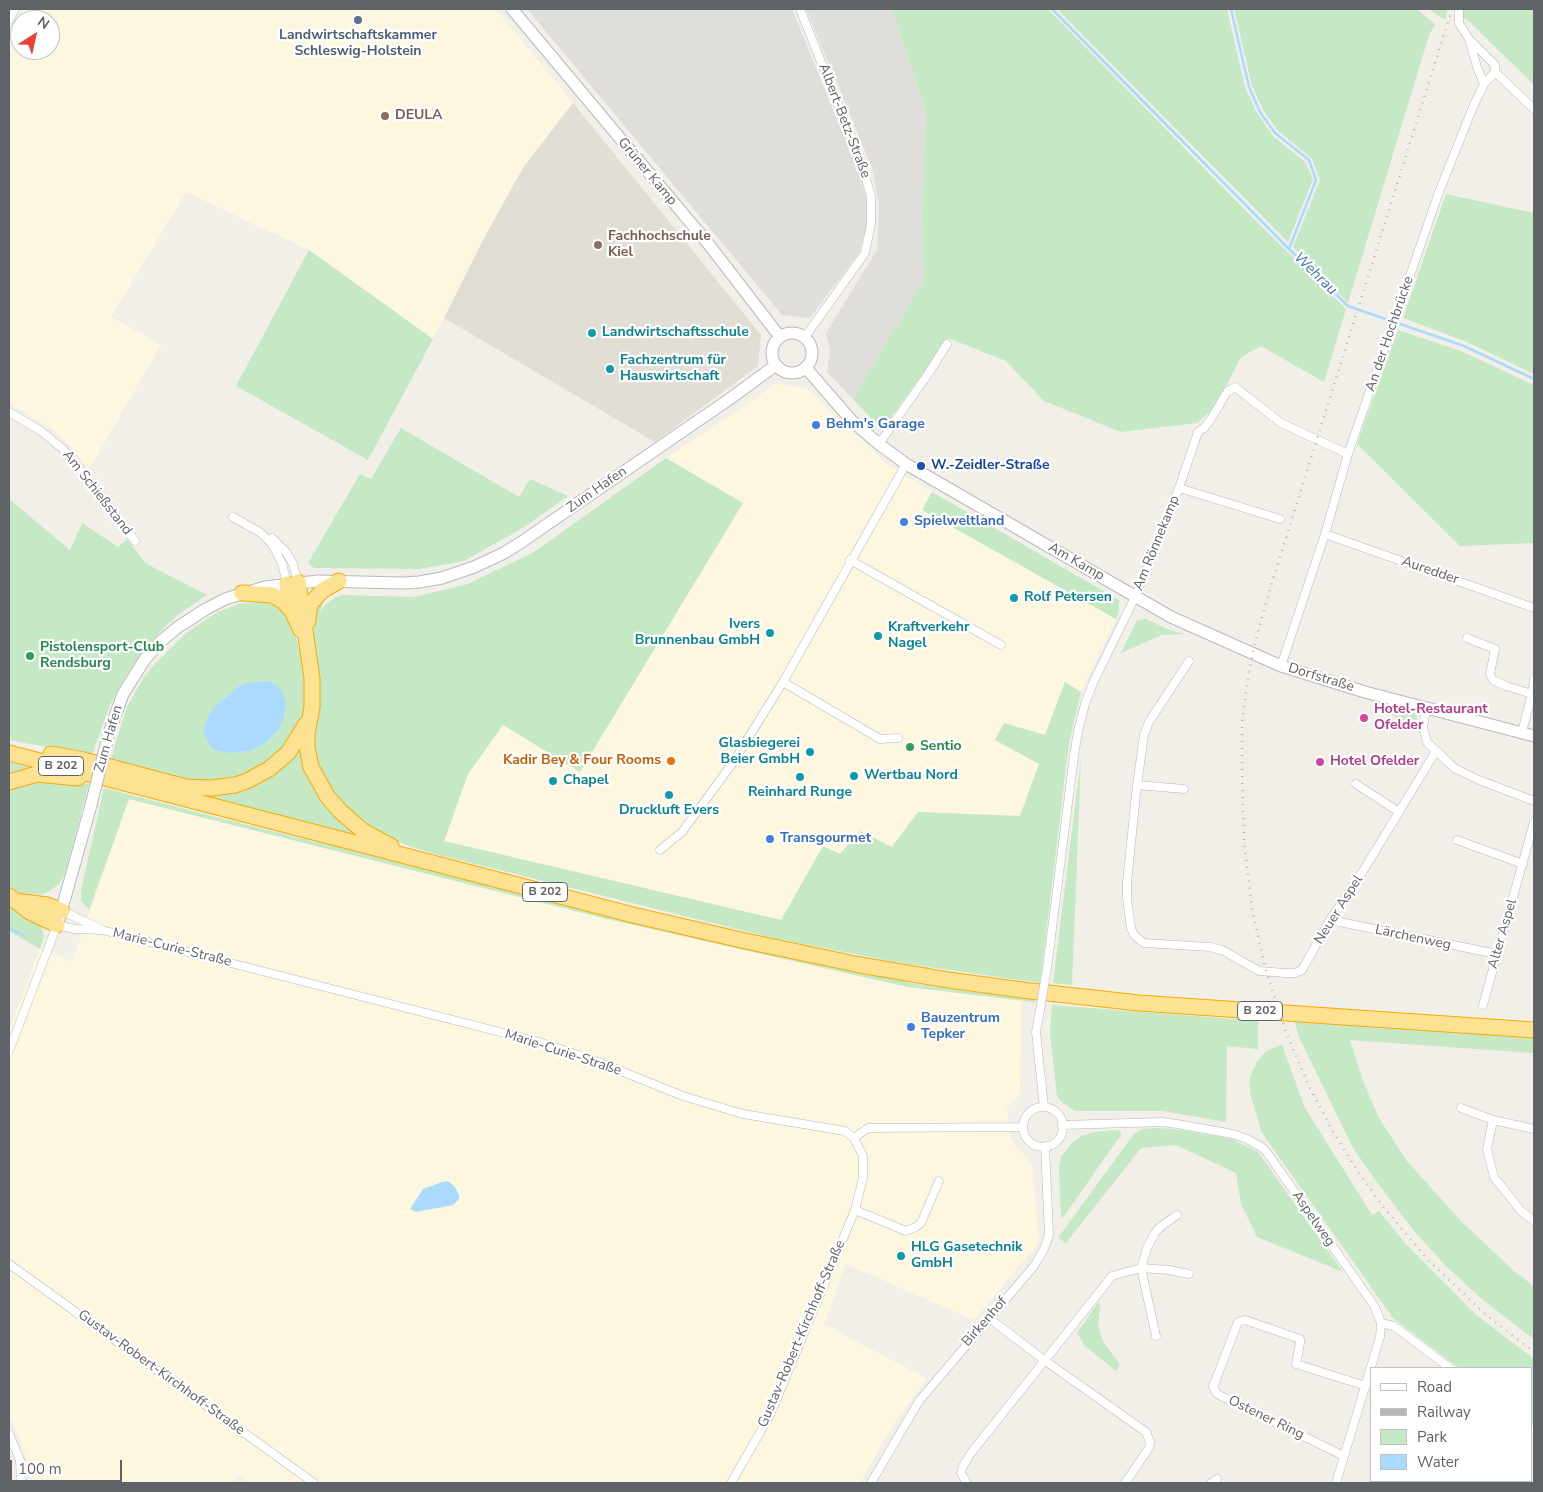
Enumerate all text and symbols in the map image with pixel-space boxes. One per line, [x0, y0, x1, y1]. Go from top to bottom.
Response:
north arrow [10, 10, 60, 60]
text: N [34, 12, 53, 34]
marker: Landwirtschaftskammer Schleswig-Holstein [352, 14, 364, 26]
place label: Landwirtschaftskammer Schleswig-Holstein [279, 28, 437, 60]
street label: Albert-Betz-Straße [814, 61, 874, 181]
place label: DEULA [395, 108, 442, 124]
marker: DEULA [379, 110, 391, 122]
street label: Grüner Kamp [614, 135, 680, 209]
place label: Fachhochschule Kiel [608, 229, 711, 262]
marker: Fachhochschule Kiel [592, 239, 604, 251]
water label: Wehrau [1289, 249, 1341, 299]
street label: An der Hochbrücke [1362, 274, 1418, 394]
place label: Landwirtschaftsschule [602, 325, 749, 341]
marker: Landwirtschaftsschule [586, 327, 598, 339]
place label: Fachzentrum für Hauswirtschaft [620, 353, 726, 386]
marker: Fachzentrum für Hauswirtschaft [604, 363, 616, 375]
place label: Behm's Garage [826, 417, 925, 433]
marker: Behm's Garage [810, 419, 822, 431]
street label: Am Schießstand [59, 447, 135, 539]
place label: W.-Zeidler-Straße [931, 458, 1049, 474]
marker: W.-Zeidler-Straße [915, 460, 927, 472]
street label: Zum Hafen [564, 463, 630, 517]
street label: Am Rönnekamp [1130, 493, 1184, 593]
place label: Spielweltland [914, 514, 1004, 530]
marker: Spielweltland [898, 516, 910, 528]
street label: Am Kamp [1045, 539, 1107, 585]
street label: Auredder [1399, 553, 1461, 589]
place label: Rolf Petersen [1024, 590, 1112, 606]
marker: Rolf Petersen [1008, 592, 1020, 604]
place label: Ivers Brunnenbau GmbH [635, 617, 760, 650]
place label: Kraftverkehr Nagel [888, 620, 970, 652]
marker: Ivers Brunnenbau GmbH [764, 627, 776, 639]
marker: Kraftverkehr Nagel [872, 630, 884, 642]
place label: Pistolensport-Club Rendsburg [40, 640, 164, 672]
marker: Pistolensport-Club Rendsburg [24, 650, 36, 662]
street label: Dorfstraße [1286, 660, 1356, 696]
place label: Hotel-Restaurant Ofelder [1374, 702, 1488, 734]
street label: Zum Hafen [91, 703, 127, 775]
marker: Hotel-Restaurant Ofelder [1358, 712, 1370, 724]
place label: Glasbiegerei Beier GmbH [719, 736, 800, 769]
place label: Sentio [920, 739, 962, 755]
marker: Sentio [904, 741, 916, 753]
marker: Glasbiegerei Beier GmbH [804, 746, 816, 758]
place label: Kadir Bey & Four Rooms [503, 753, 661, 769]
place label: Hotel Ofelder [1330, 754, 1419, 770]
marker: Kadir Bey & Four Rooms [665, 755, 677, 767]
road number: B 202 [38, 756, 84, 776]
marker: Hotel Ofelder [1314, 756, 1326, 768]
place label: Wertbau Nord [864, 768, 958, 784]
marker: Wertbau Nord [848, 770, 860, 782]
marker: Reinhard Runge [794, 771, 806, 783]
place label: Chapel [563, 773, 609, 789]
marker: Chapel [547, 775, 559, 787]
place label: Reinhard Runge [748, 785, 852, 801]
marker: Druckluft Evers [663, 789, 675, 801]
place label: Druckluft Evers [619, 803, 719, 819]
place label: Transgourmet [780, 831, 871, 847]
marker: Transgourmet [764, 833, 776, 845]
street label: Neuer Aspel [1311, 872, 1367, 948]
road number: B 202 [522, 882, 568, 902]
street label: Alter Aspel [1485, 897, 1521, 971]
street label: Lärchenweg [1374, 922, 1452, 954]
street label: Marie-Curie-Straße [111, 925, 233, 971]
road number: B 202 [1238, 1001, 1282, 1020]
place label: Bauzentrum Tepker [921, 1011, 1000, 1044]
marker: Bauzentrum Tepker [905, 1021, 917, 1033]
street label: Marie-Curie-Straße [503, 1026, 623, 1080]
street label: Aspelweg [1288, 1188, 1338, 1250]
street label: Gustav-Robert-Kirchhoff-Straße [755, 1238, 849, 1430]
place label: HLG Gasetechnik GmbH [911, 1240, 1023, 1272]
marker: HLG Gasetechnik GmbH [895, 1250, 907, 1262]
street label: Birkenhof [959, 1294, 1011, 1350]
street label: Gustav-Robert-Kirchhoff-Straße [74, 1307, 248, 1439]
legend [1370, 1367, 1533, 1482]
text: Road [1417, 1377, 1452, 1397]
street label: Ostener Ring [1225, 1392, 1307, 1444]
text: Railway [1417, 1402, 1471, 1422]
text: Park [1417, 1427, 1447, 1447]
scale bar [12, 1450, 125, 1482]
text: Water [1417, 1452, 1459, 1472]
text: 100 m [18, 1459, 62, 1479]

